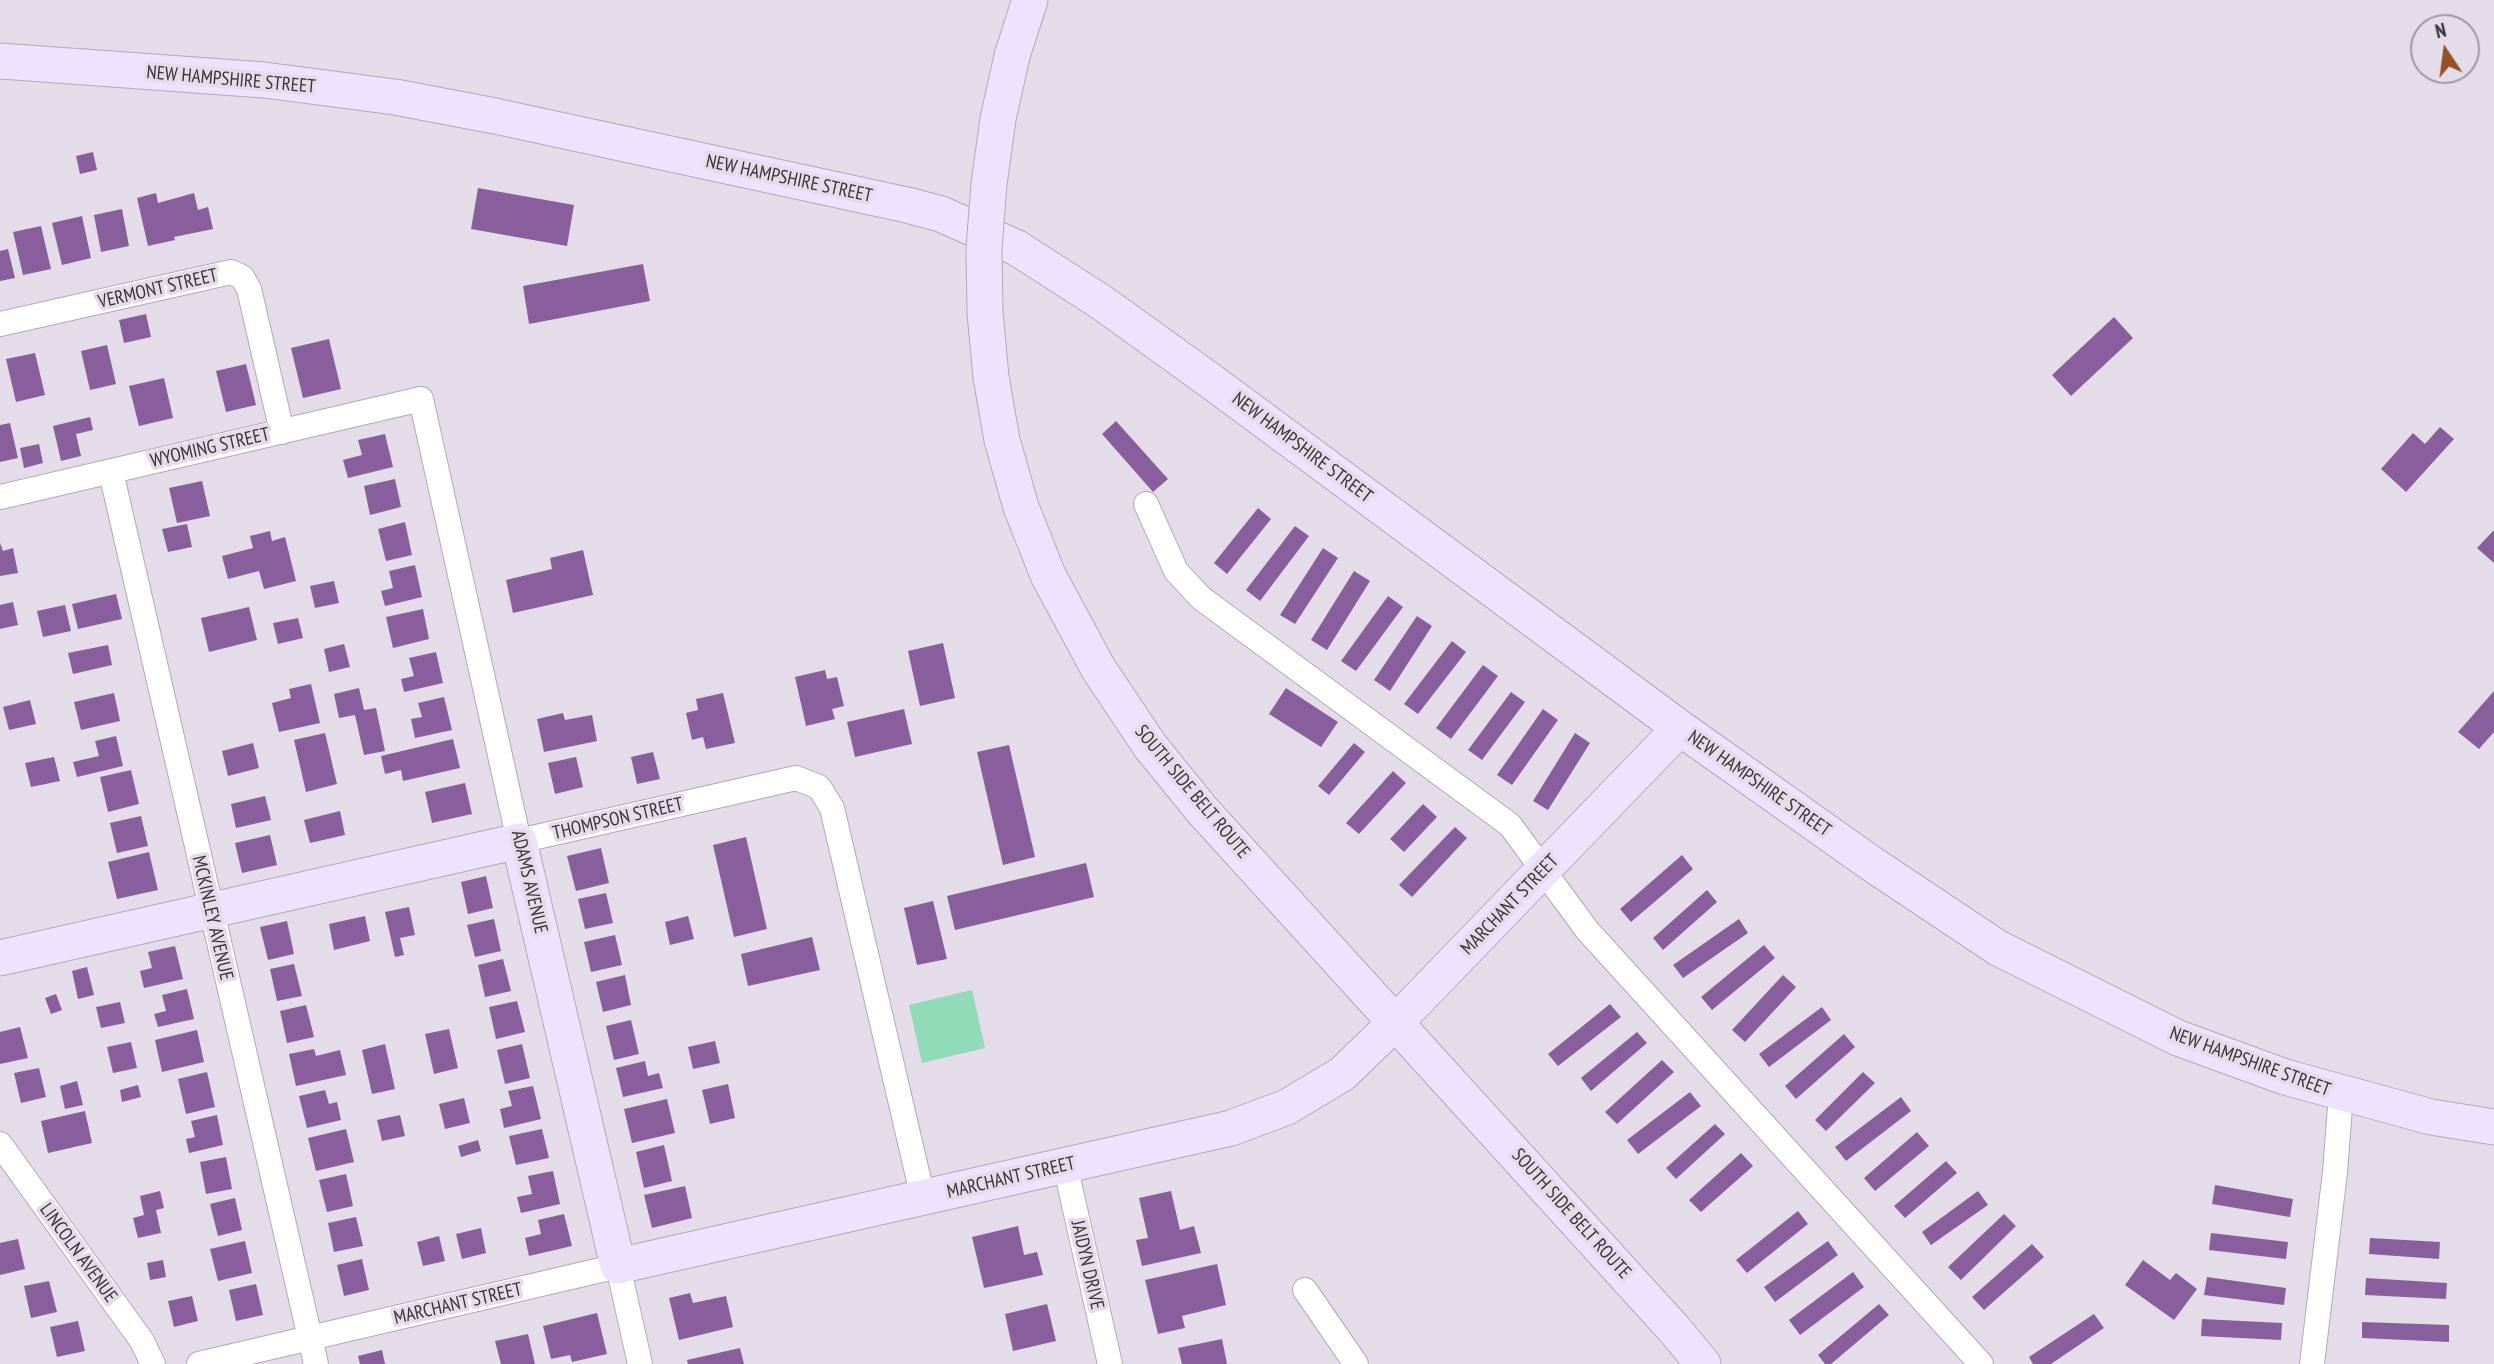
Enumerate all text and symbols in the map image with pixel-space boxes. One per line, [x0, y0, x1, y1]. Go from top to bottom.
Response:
north arrow [2410, 14, 2480, 84]
text: N [2433, 18, 2448, 43]
street label: NEW HAMPSHIRE STREET [146, 61, 316, 99]
street label: NEW HAMPSHIRE STREET [704, 150, 874, 208]
street label: VERMONT STREET [96, 264, 220, 314]
street label: NEW HAMPSHIRE STREET [1227, 388, 1377, 508]
street label: WYOMING STREET [148, 423, 272, 473]
street label: SOUTH SIDE BELT ROUTE [1130, 721, 1254, 863]
street label: NEW HAMPSHIRE STREET [1683, 726, 1835, 842]
street label: THOMPSON STREET [551, 793, 685, 845]
street label: ADAMS AVENUE [506, 828, 552, 936]
street label: MARCHANT STREET [1456, 850, 1564, 960]
street label: MCKINLEY AVENUE [187, 854, 237, 982]
street label: NEW HAMPSHIRE STREET [2166, 1022, 2334, 1102]
street label: SOUTH SIDE BELT ROUTE [1507, 1144, 1635, 1284]
street label: MARCHANT STREET [945, 1152, 1077, 1204]
street label: LINCOLN AVENUE [34, 1199, 122, 1307]
street label: JAIDYN DRIVE [1066, 1218, 1108, 1312]
street label: MARCHANT STREET [392, 1278, 524, 1330]

